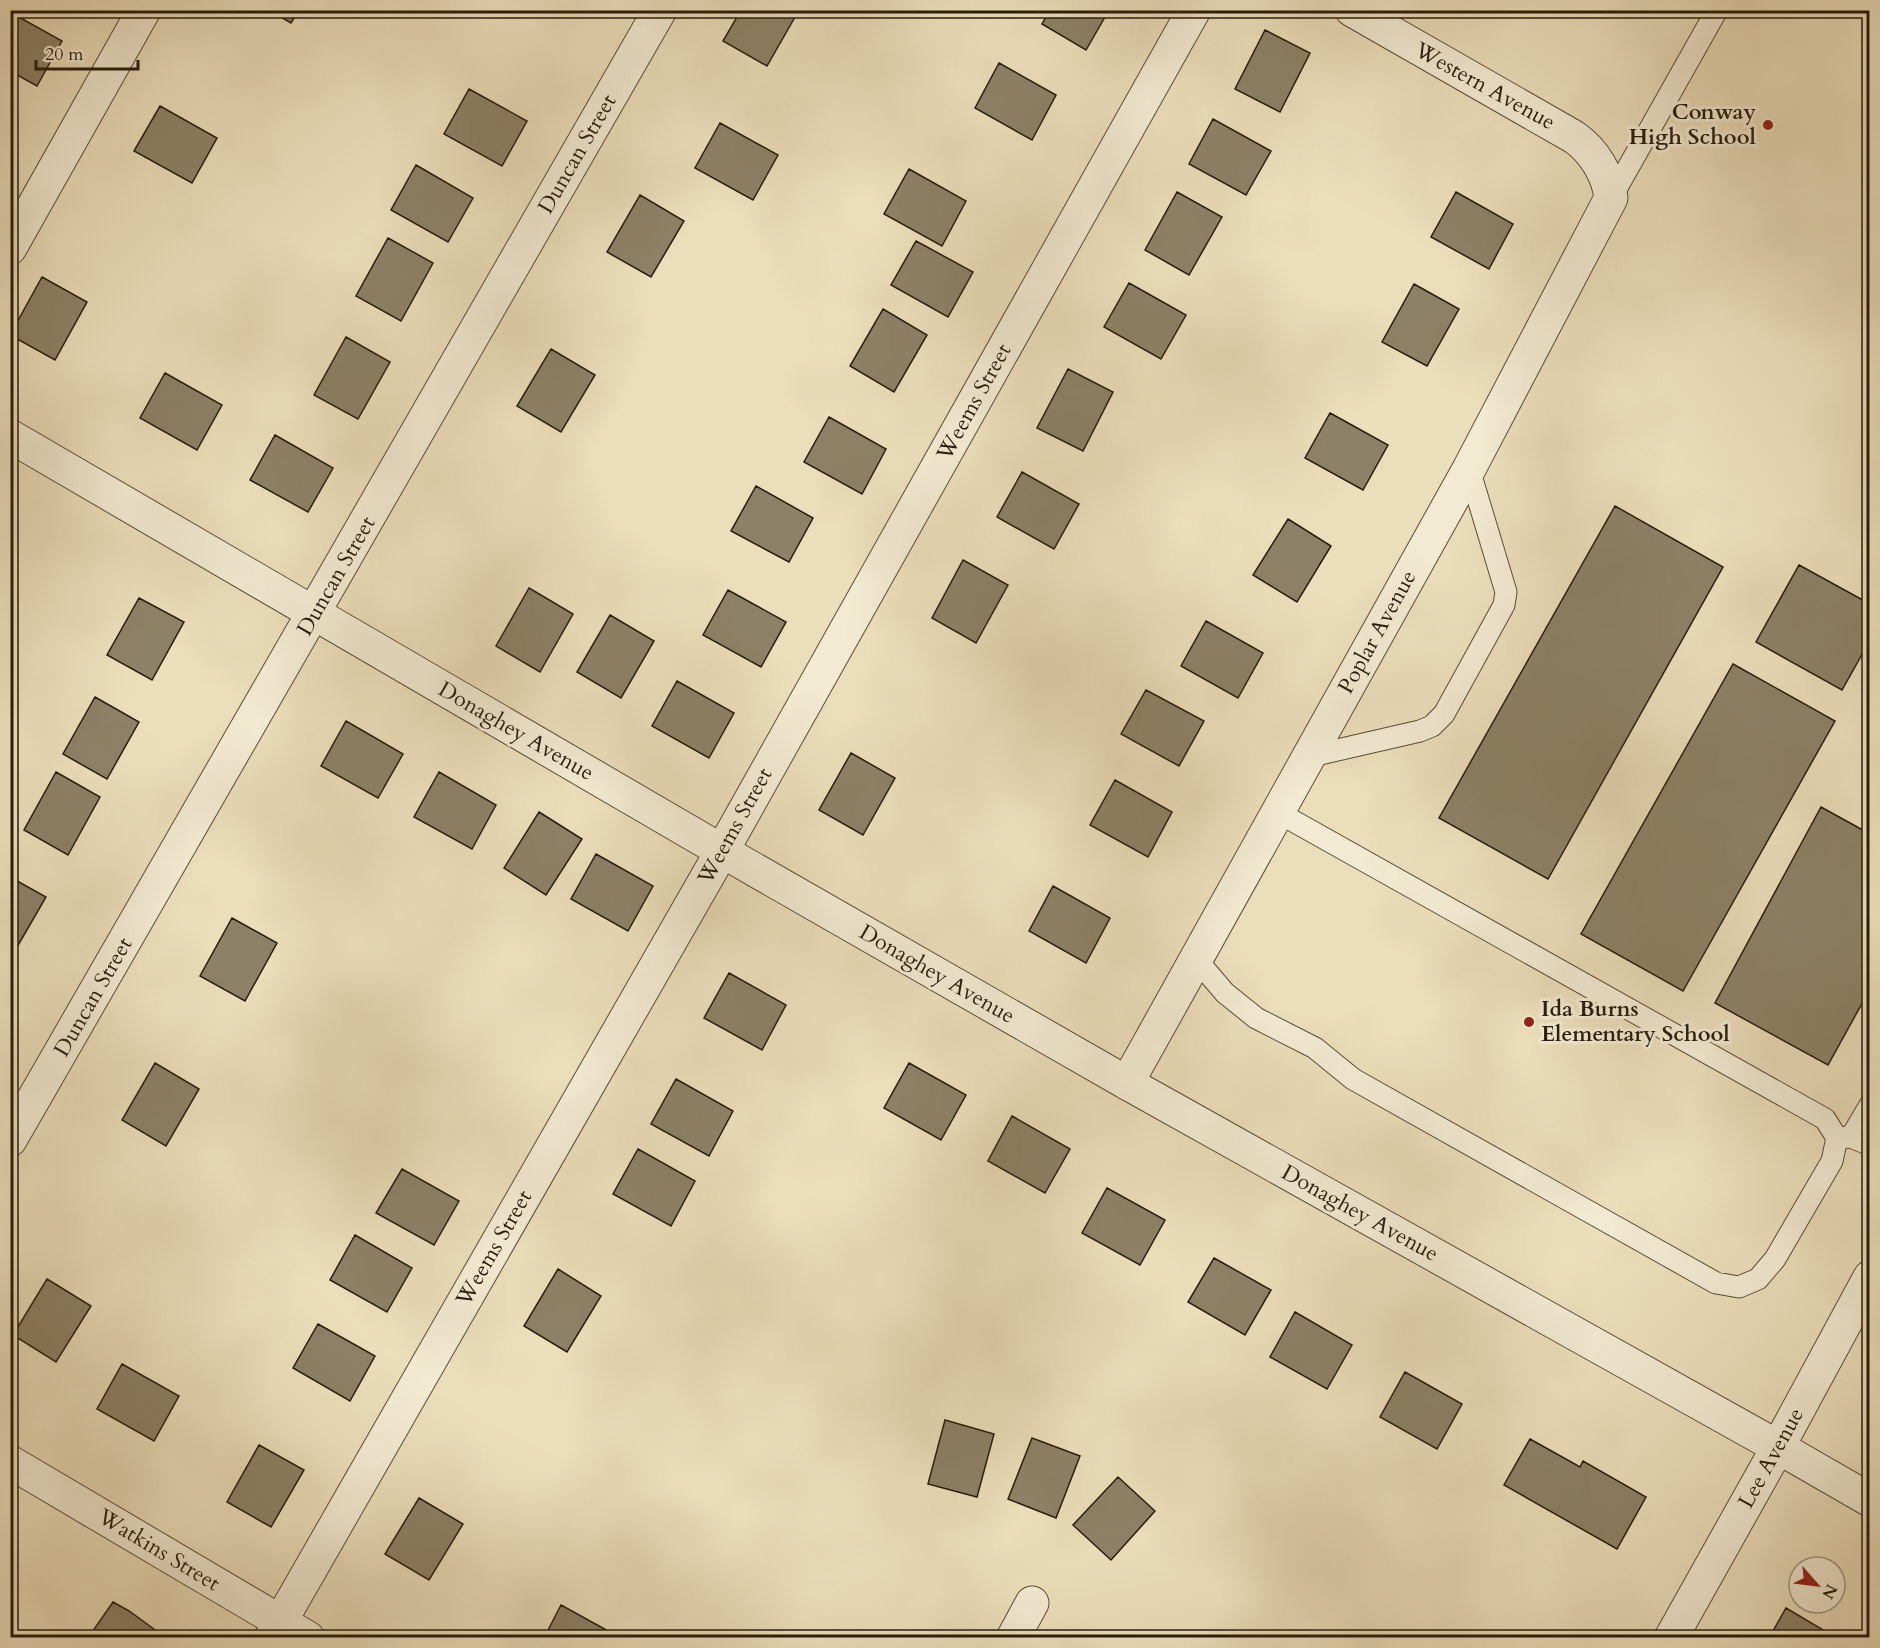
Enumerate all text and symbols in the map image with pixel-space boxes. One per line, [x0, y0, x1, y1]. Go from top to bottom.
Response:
scale bar [36, 33, 138, 71]
street label: Western Avenue [1408, 34, 1561, 137]
text: 20 m [45, 42, 84, 67]
street label: Duncan Street [531, 89, 623, 219]
place label: Conway High School [1629, 97, 1757, 152]
marker: Conway High School [1761, 118, 1775, 132]
street label: Weems Street [929, 338, 1018, 467]
street label: Duncan Street [290, 511, 382, 641]
street label: Poplar Avenue [1331, 565, 1423, 699]
street label: Donaghey Avenue [433, 674, 599, 788]
street label: Weems Street [690, 762, 779, 891]
street label: Donaghey Avenue [854, 917, 1020, 1031]
street label: Duncan Street [47, 932, 139, 1062]
place label: Ida Burns Elementary School [1541, 994, 1730, 1049]
marker: Ida Burns Elementary School [1522, 1015, 1536, 1029]
street label: Donaghey Avenue [1276, 1157, 1444, 1269]
street label: Weems Street [448, 1185, 539, 1312]
street label: Lee Avenue [1731, 1402, 1811, 1514]
street label: Watkins Street [92, 1501, 226, 1598]
north arrow [1787, 1555, 1847, 1615]
text: N [1816, 1580, 1842, 1603]

